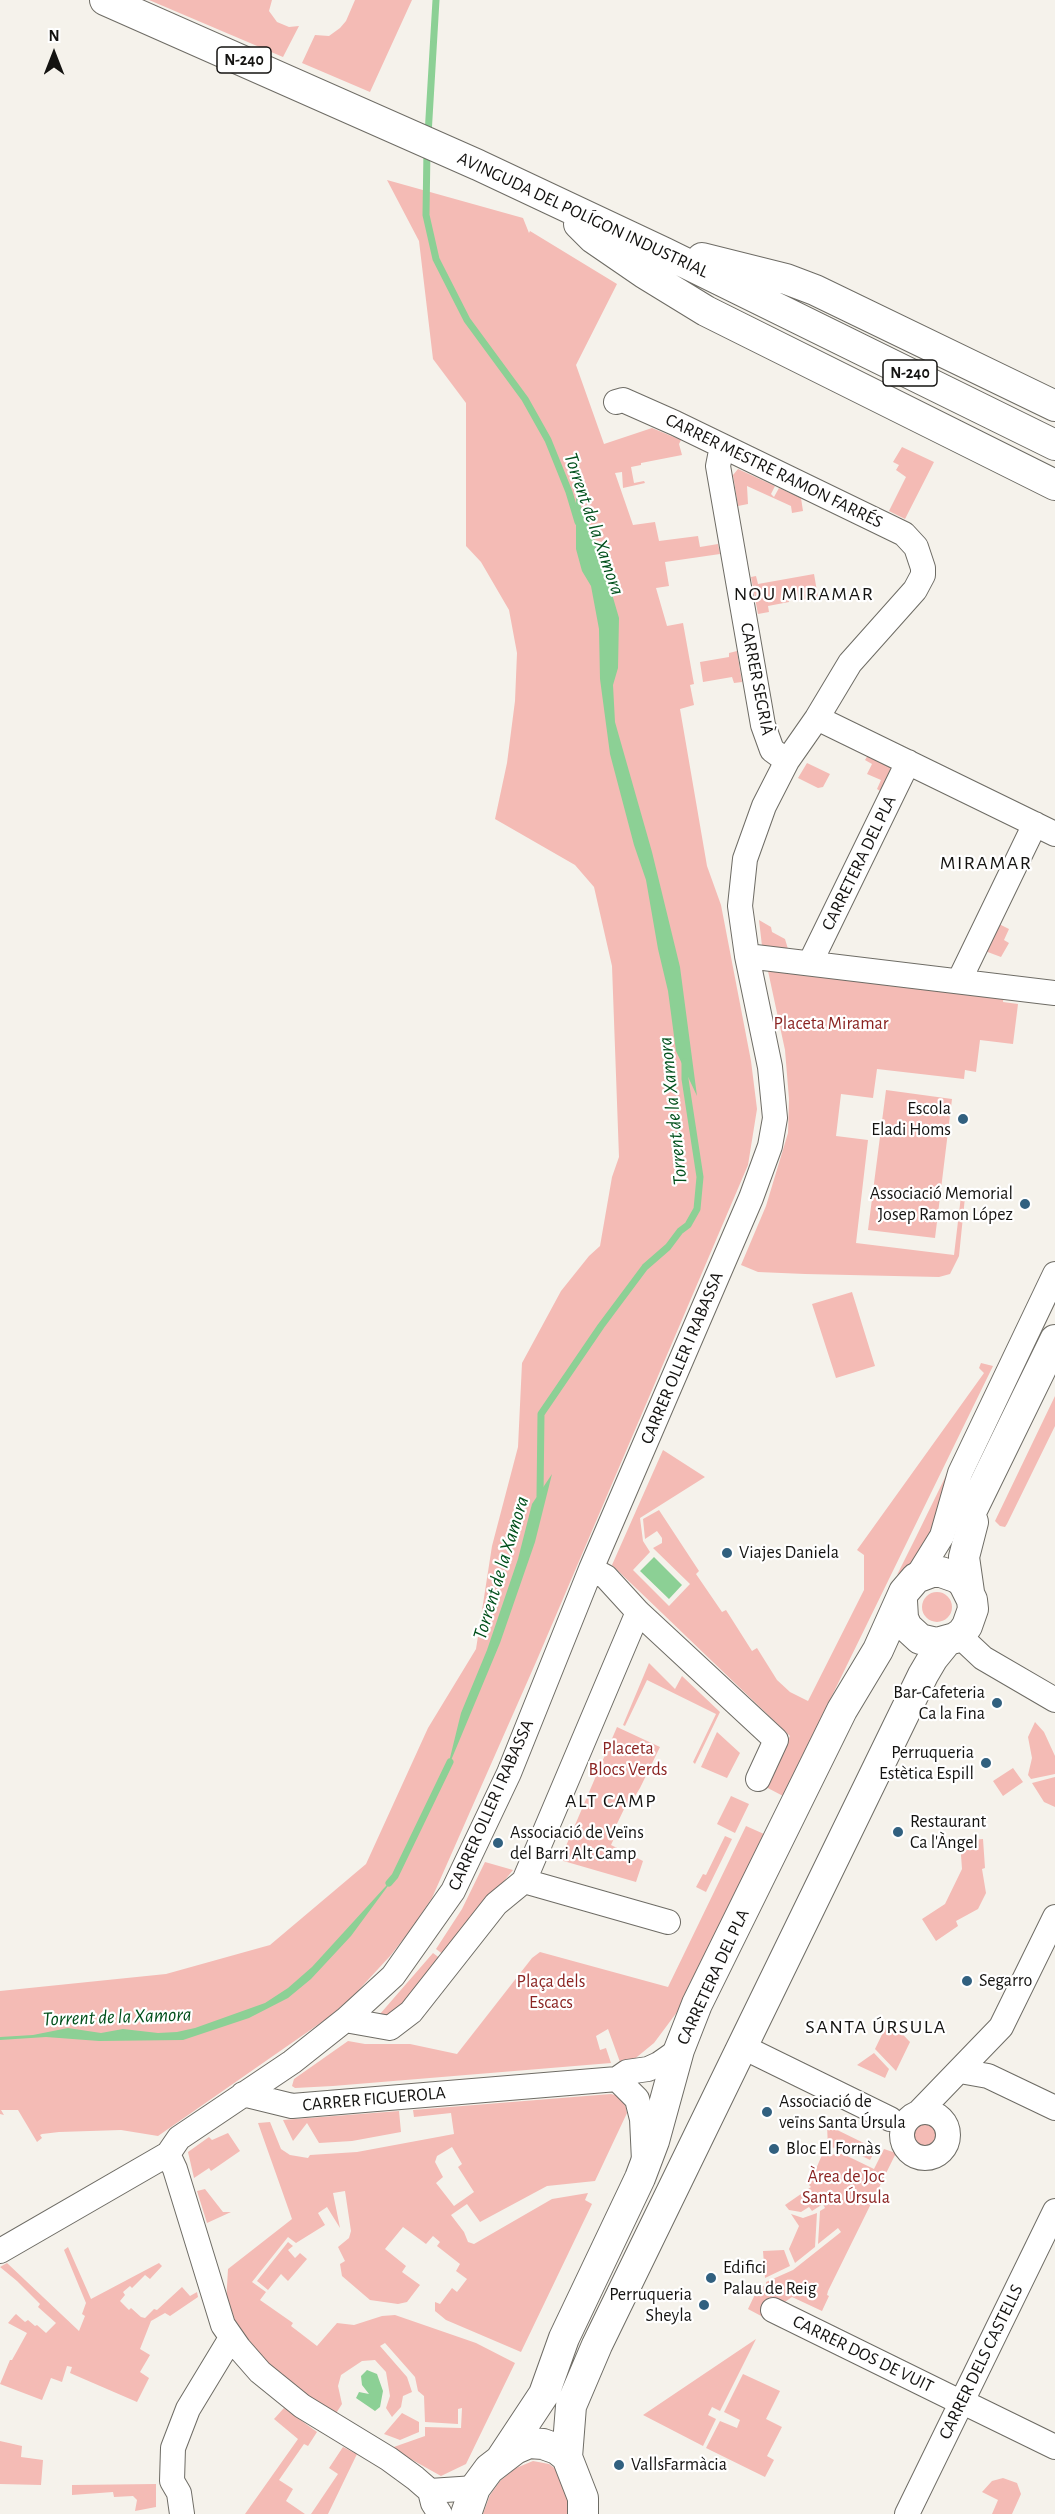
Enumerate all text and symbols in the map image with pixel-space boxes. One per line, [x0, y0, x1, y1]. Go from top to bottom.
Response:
north arrow [24, 24, 84, 84]
text: N [48, 28, 60, 44]
road number: N-240 [217, 47, 271, 73]
street label: AVINGUDA DEL POLÍGON INDUSTRIAL [454, 147, 712, 283]
road number: N-240 [883, 360, 937, 386]
street label: CARRER MESTRE RAMON FARRÉS [662, 409, 886, 533]
water label: Torrent de la Xamora [558, 450, 630, 598]
district label: NOU MIRAMAR [734, 582, 874, 606]
street label: CARRER SEGRIÀ [735, 621, 779, 737]
street label: CARRETERA DEL PLA [817, 792, 901, 934]
district label: MIRAMAR [940, 851, 1032, 875]
park label: Placeta Miramar [773, 1013, 889, 1035]
water label: Torrent de la Xamora [653, 1036, 693, 1186]
place label: Escola Eladi Homs [871, 1098, 951, 1140]
marker: Escola Eladi Homs [956, 1112, 970, 1126]
place label: Associació Memorial Josep Ramon López [870, 1183, 1013, 1226]
marker: Associació Memorial Josep Ramon López [1018, 1197, 1032, 1211]
street label: CARRER OLLER I RABASSA [636, 1269, 728, 1447]
water label: Torrent de la Xamora [468, 1493, 534, 1643]
place label: Viajes Daniela [739, 1542, 839, 1564]
marker: Viajes Daniela [720, 1546, 734, 1560]
place label: Bar-Cafeteria Ca la Fina [893, 1682, 985, 1724]
marker: Bar-Cafeteria Ca la Fina [990, 1696, 1004, 1710]
street label: CARRER OLLER I RABASSA [443, 1716, 539, 1894]
park label: Placeta Blocs Verds [589, 1738, 667, 1780]
place label: Perruqueria Estètica Espill [879, 1742, 974, 1784]
marker: Perruqueria Estètica Espill [979, 1756, 993, 1770]
district label: ALT CAMP [565, 1789, 657, 1813]
place label: Restaurant Ca l'Àngel [910, 1811, 986, 1854]
place label: Associació de Veïns del Barri Alt Camp [510, 1822, 644, 1864]
marker: Restaurant Ca l'Àngel [891, 1825, 905, 1839]
marker: Associació de Veïns del Barri Alt Camp [491, 1836, 505, 1850]
street label: CARRETERA DEL PLA [672, 1906, 754, 2048]
place label: Segarro [979, 1970, 1032, 1992]
park label: Plaça dels Escacs [517, 1971, 585, 2014]
marker: Segarro [960, 1974, 974, 1988]
water label: Torrent de la Xamora [42, 2002, 192, 2032]
district label: SANTA ÚRSULA [805, 2015, 947, 2039]
street label: CARRER FIGUEROLA [302, 2082, 446, 2116]
place label: Associació de veïns Santa Úrsula [779, 2091, 906, 2134]
marker: Associació de veïns Santa Úrsula [760, 2105, 774, 2119]
place label: Bloc El Fornàs [786, 2138, 881, 2160]
marker: Bloc El Fornàs [767, 2142, 781, 2156]
park label: Àrea de Joc Santa Úrsula [802, 2166, 890, 2208]
place label: Edifici Palau de Reig [723, 2257, 816, 2300]
marker: Edifici Palau de Reig [704, 2271, 718, 2285]
street label: CARRER DELS CASTELLS [934, 2281, 1028, 2443]
place label: Perruqueria Sheyla [609, 2284, 692, 2326]
marker: Perruqueria Sheyla [697, 2298, 711, 2312]
street label: CARRER DOS DE VUIT [789, 2311, 937, 2397]
place label: VallsFarmàcia [631, 2454, 727, 2476]
marker: VallsFarmàcia [612, 2458, 626, 2472]

